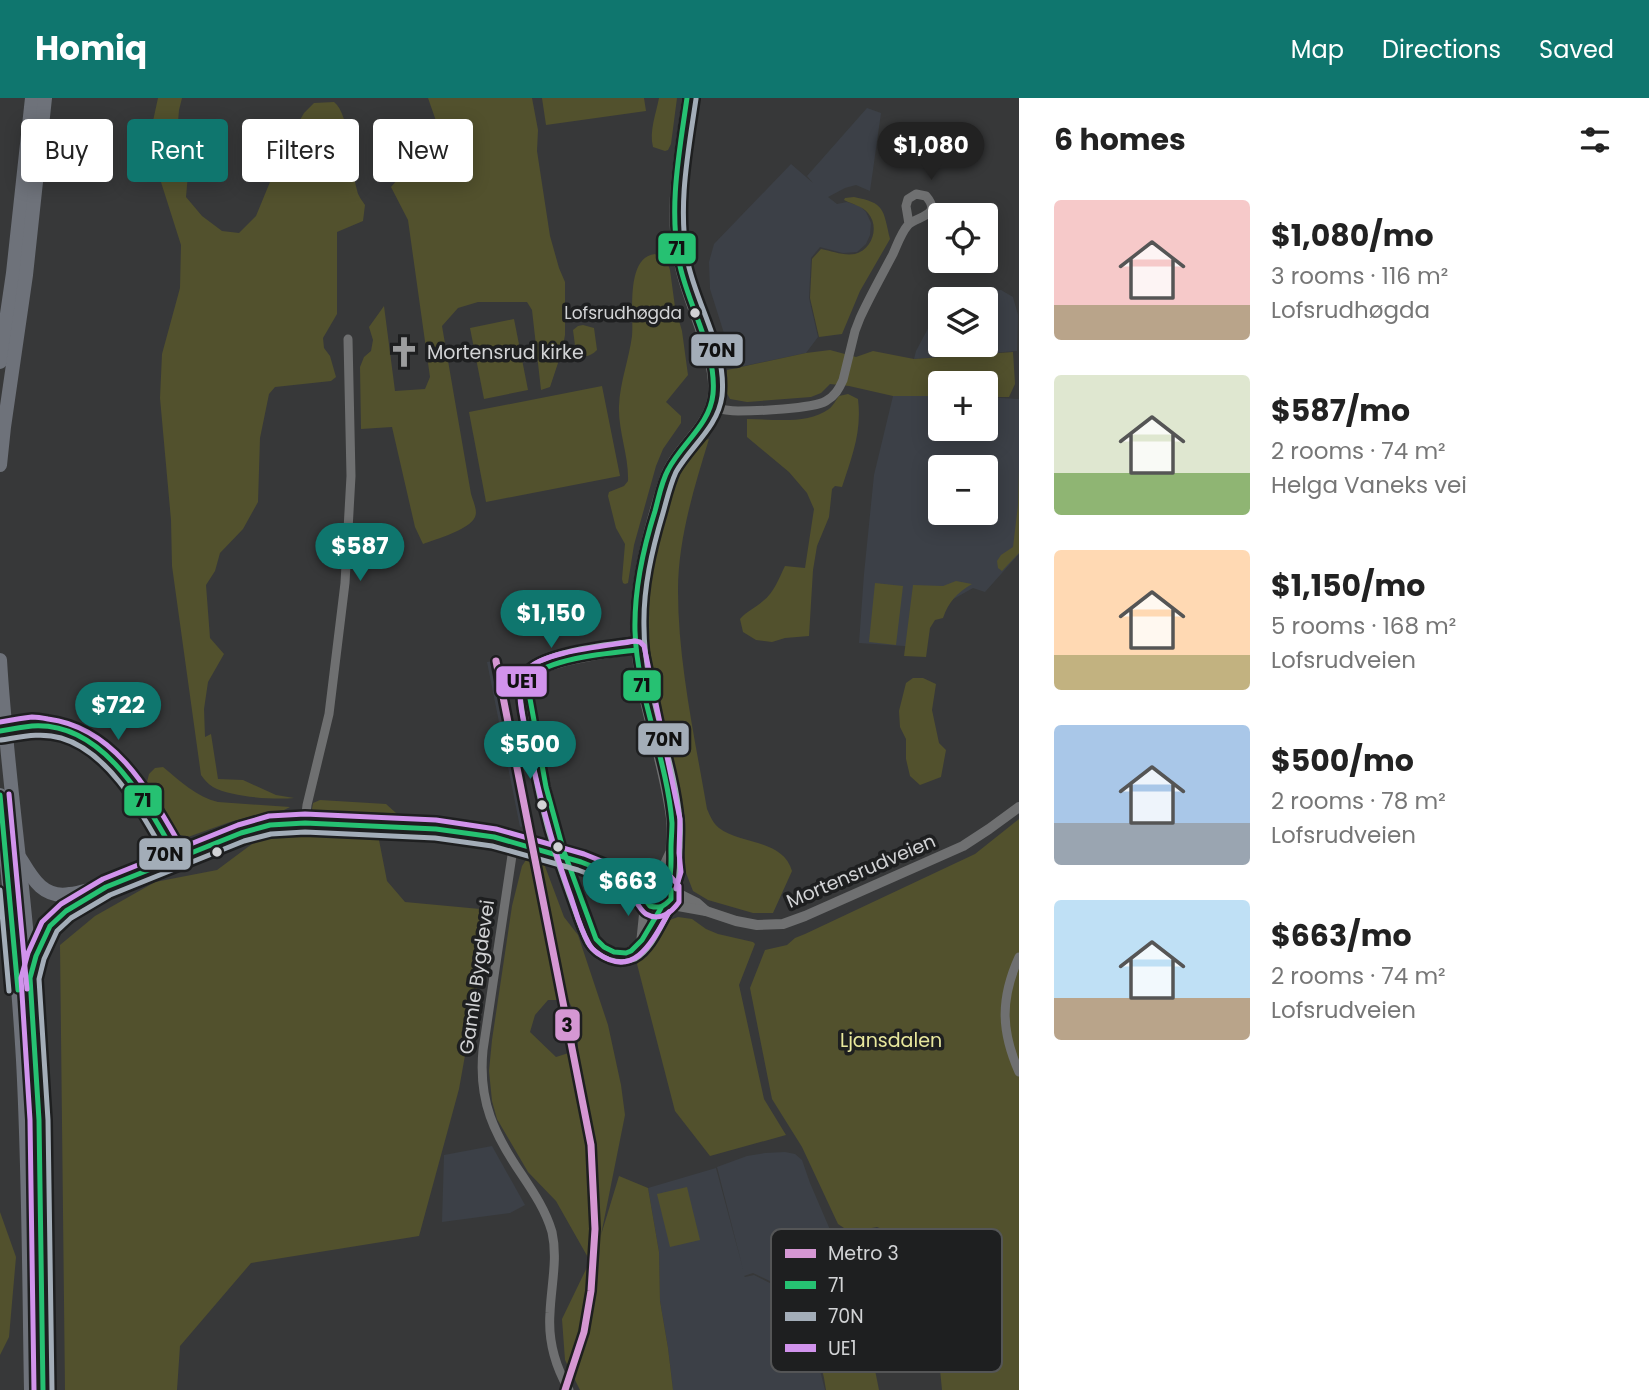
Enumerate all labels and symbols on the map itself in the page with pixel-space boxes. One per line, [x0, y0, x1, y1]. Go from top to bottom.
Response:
pin: $1,080 [874, 122, 988, 182]
line badge: 71 [657, 232, 697, 265]
text: 71 [668, 235, 686, 262]
place label: Lofsrudhøgda [564, 301, 682, 325]
marker: Lofsrudhøgda [688, 306, 702, 320]
line badge: 70N [690, 333, 744, 367]
church icon: Mortensrud kirke [387, 335, 421, 369]
text: 70N [699, 337, 735, 364]
place label: Mortensrud kirke [427, 339, 584, 366]
pin: $587 [319, 524, 401, 583]
pin: $1,150 [494, 590, 608, 650]
line badge: UE1 [495, 665, 548, 698]
text: UE1 [507, 668, 537, 695]
line badge: 71 [622, 669, 662, 702]
text: 71 [633, 672, 651, 699]
pin: $722 [77, 682, 159, 742]
pin: $500 [489, 722, 571, 781]
line badge: 70N [637, 722, 690, 756]
text: 70N [646, 726, 682, 753]
line badge: 71 [123, 784, 163, 817]
text: 71 [134, 787, 152, 814]
unlabelled marker [535, 798, 549, 812]
street label: Mortensrudveien [782, 827, 940, 915]
line badge: 70N [138, 837, 192, 871]
unlabelled marker [551, 840, 565, 854]
text: 70N [147, 841, 183, 868]
unlabelled marker [210, 845, 224, 859]
pin: $663 [587, 858, 669, 918]
street label: Gamle Bygdevei [453, 898, 501, 1056]
line badge: 3 [554, 1008, 581, 1042]
text: 3 [561, 1012, 573, 1039]
park label: Ljansdalen [840, 1027, 942, 1054]
legend [771, 1229, 1002, 1372]
text: Metro 3 [828, 1240, 899, 1267]
text: 71 [828, 1272, 844, 1299]
text: 70N [828, 1303, 864, 1330]
text: UE1 [828, 1335, 857, 1362]

